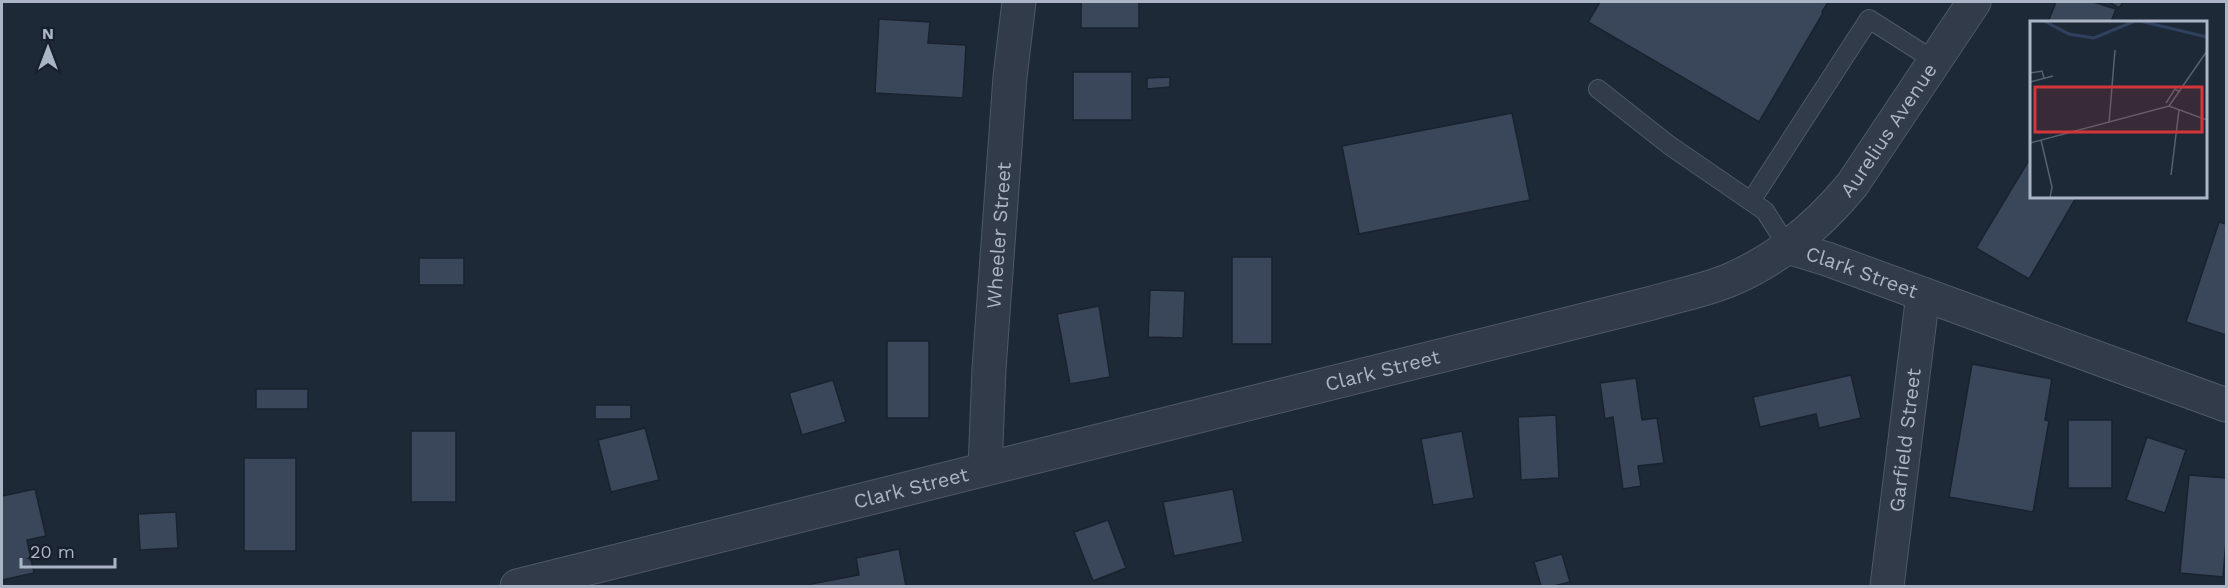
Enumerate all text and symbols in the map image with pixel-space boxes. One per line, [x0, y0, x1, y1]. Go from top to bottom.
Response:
north arrow [18, 18, 78, 78]
inset map [2030, 21, 2207, 198]
text: N [42, 24, 54, 43]
street label: Aurelius Avenue [1835, 59, 1942, 202]
street label: Wheeler Street [981, 161, 1016, 310]
street label: Clark Street [1803, 241, 1922, 303]
street label: Clark Street [1323, 344, 1443, 396]
street label: Garfield Street [1884, 366, 1926, 513]
street label: Clark Street [851, 462, 971, 514]
scale bar [21, 531, 116, 569]
text: 20 m [30, 541, 75, 562]

